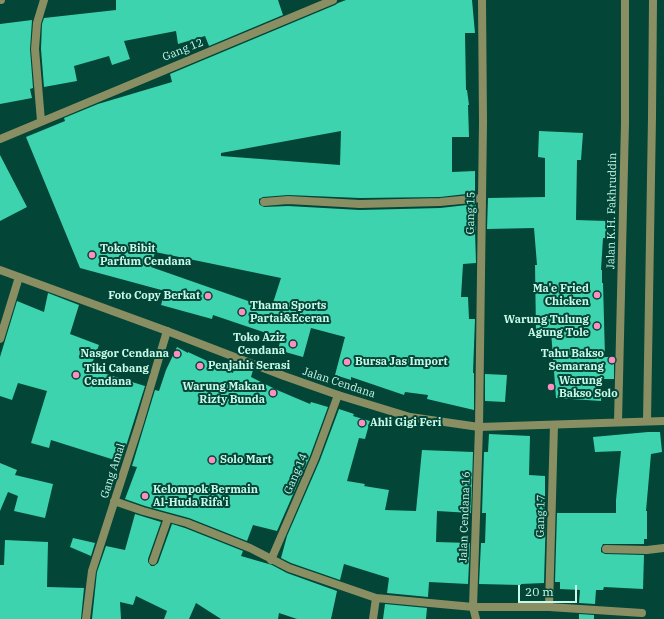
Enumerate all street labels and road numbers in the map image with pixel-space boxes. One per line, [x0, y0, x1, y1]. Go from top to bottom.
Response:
street label: Gang 12 [161, 36, 205, 64]
street label: Jalan K.H. Fakhruddin [604, 153, 620, 269]
street label: Gang 15 [464, 191, 478, 235]
street label: Jalan Cendana [301, 365, 377, 401]
street label: Gang Amal [98, 442, 128, 500]
street label: Gang 14 [282, 452, 310, 496]
street label: Jalan Cendana 16 [457, 471, 473, 563]
street label: Gang 17 [534, 494, 548, 538]

